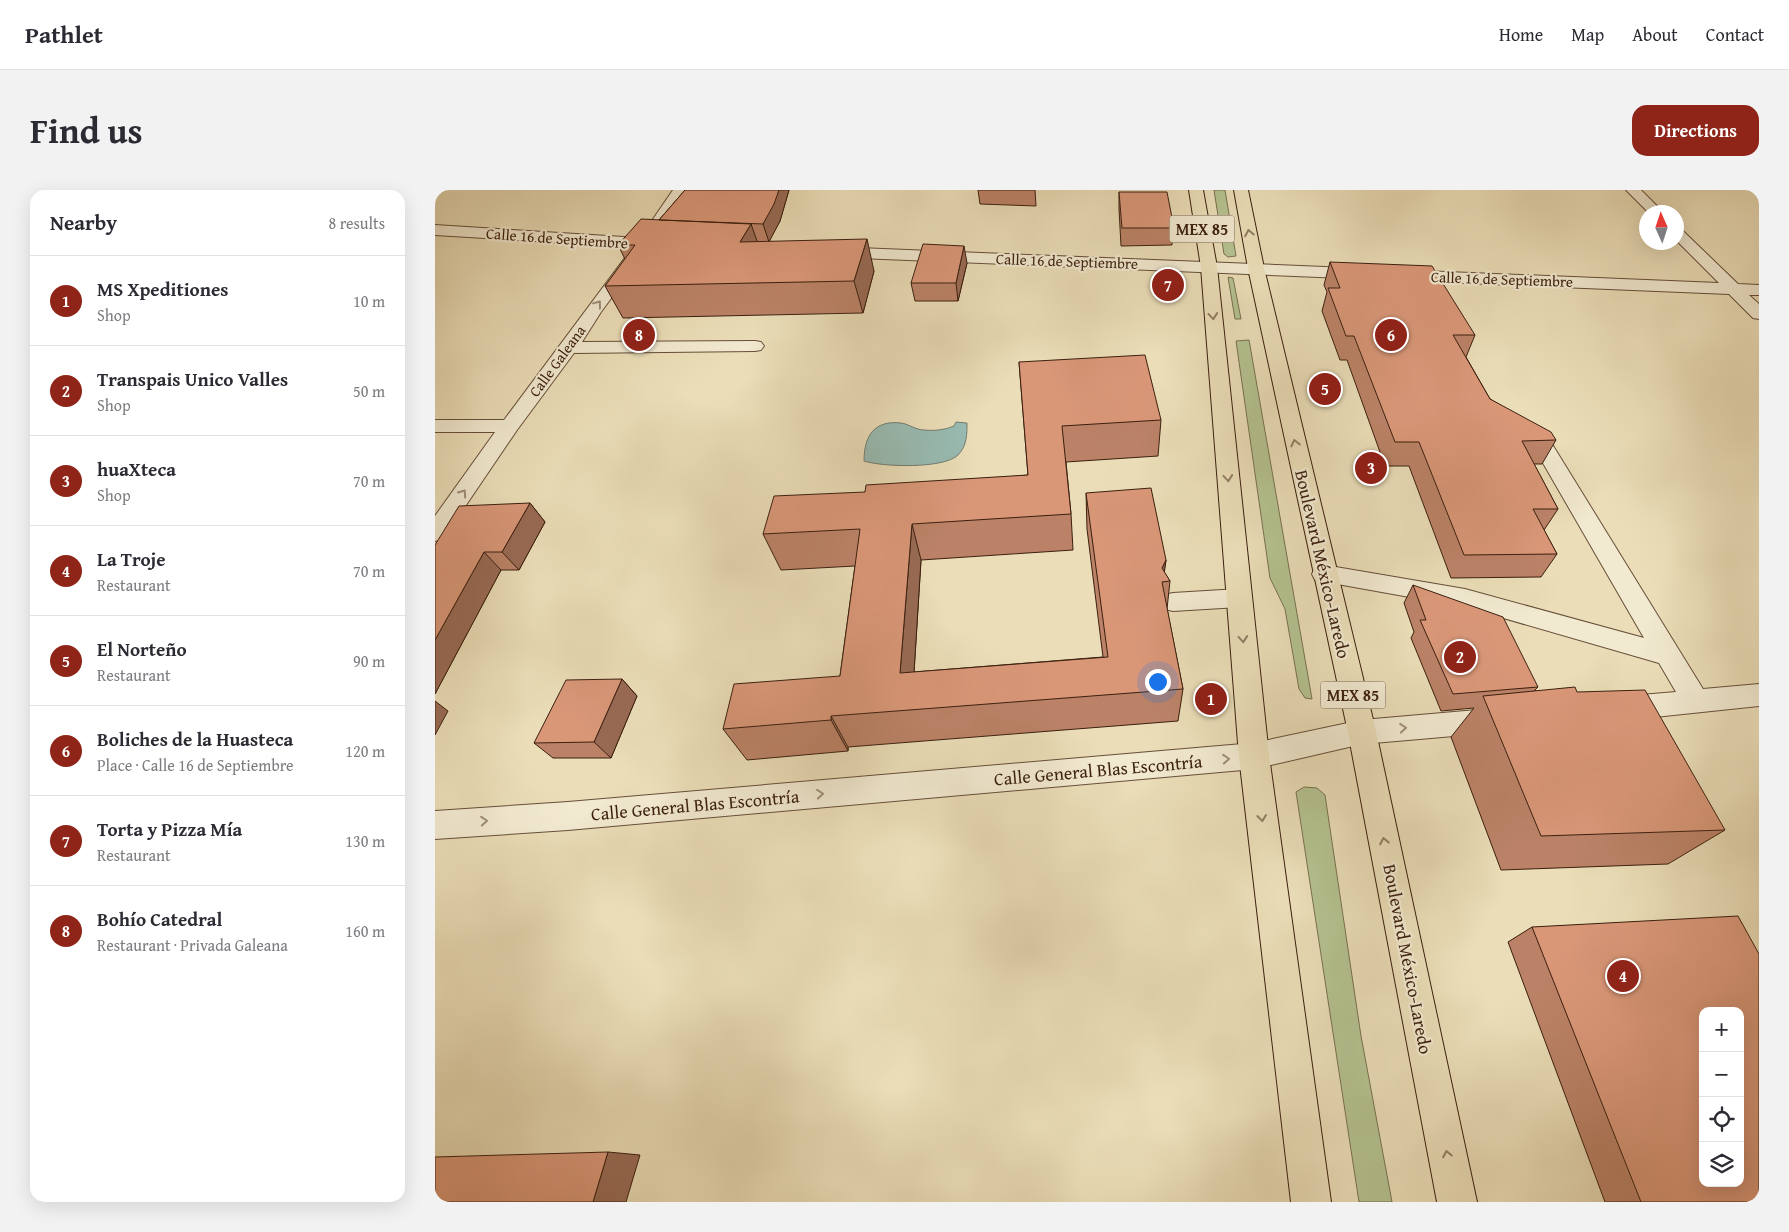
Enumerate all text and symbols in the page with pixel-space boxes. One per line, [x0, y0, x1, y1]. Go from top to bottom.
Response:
text: Pathlet [25, 17, 103, 52]
text: Home [1499, 21, 1543, 48]
text: Map [1571, 21, 1604, 48]
text: About [1632, 21, 1678, 48]
text: Contact [1706, 21, 1764, 48]
text: Find us [30, 105, 143, 156]
button: Directions [1632, 105, 1759, 156]
north arrow [1639, 205, 1684, 250]
text: Nearby [50, 207, 117, 238]
text: 8 results [328, 211, 385, 235]
road number: MEX 85 [1169, 216, 1235, 242]
street label: Calle 16 de Septiembre [485, 223, 629, 253]
one-way arrow [1245, 228, 1255, 237]
street label: Calle 16 de Septiembre [996, 248, 1138, 274]
pin: 7 [1152, 266, 1184, 304]
street label: Calle 16 de Septiembre [1431, 266, 1573, 292]
text: MS Xpeditiones [97, 275, 228, 303]
text: 1 [62, 289, 70, 313]
text: 10 m [353, 289, 385, 313]
one-way arrow [592, 300, 601, 310]
text: Shop [97, 303, 131, 327]
one-way arrow [1207, 312, 1218, 320]
pin: 8 [623, 316, 655, 354]
pin: 6 [1375, 316, 1407, 354]
street label: Calle Galeana [524, 321, 590, 401]
text: Transpais Unico Valles [97, 365, 288, 393]
pin: 5 [1309, 370, 1341, 408]
text: 2 [62, 379, 70, 403]
text: 50 m [353, 379, 385, 403]
text: Shop [97, 393, 131, 417]
one-way arrow [1290, 438, 1301, 447]
pin: 3 [1355, 449, 1387, 487]
text: huaXteca [97, 455, 176, 483]
street label: Boulevard México-Laredo [1288, 467, 1358, 661]
text: 3 [62, 469, 70, 493]
text: 70 m [353, 469, 385, 493]
one-way arrow [1222, 474, 1233, 482]
text: Shop [97, 483, 131, 507]
one-way arrow [457, 489, 466, 498]
text: La Troje [97, 545, 166, 573]
text: 4 [62, 559, 70, 583]
text: 70 m [353, 559, 385, 583]
text: Restaurant [97, 573, 171, 597]
text: El Norteño [97, 635, 187, 663]
one-way arrow [1237, 636, 1248, 644]
pin: 2 [1444, 638, 1476, 676]
text: 5 [62, 649, 70, 673]
text: 90 m [353, 649, 385, 673]
text: Restaurant [97, 663, 171, 687]
your location [1145, 669, 1171, 695]
pin: 1 [1195, 680, 1227, 718]
road number: MEX 85 [1321, 682, 1385, 708]
one-way arrow [1399, 723, 1407, 734]
text: Boliches de la Huasteca [97, 725, 293, 753]
text: 6 [62, 739, 70, 763]
text: 120 m [345, 739, 385, 763]
street label: Calle General Blas Escontría [993, 747, 1204, 793]
text: Place · Calle 16 de Septiembre [97, 753, 294, 777]
one-way arrow [1222, 753, 1230, 764]
street label: Calle General Blas Escontría [590, 782, 801, 828]
one-way arrow [816, 788, 824, 799]
text: Torta y Pizza Mía [97, 815, 242, 843]
one-way arrow [1256, 815, 1267, 823]
one-way arrow [480, 816, 488, 827]
text: 7 [62, 829, 70, 853]
text: 130 m [345, 829, 385, 853]
one-way arrow [1379, 836, 1389, 845]
text: Restaurant [97, 843, 171, 867]
street label: Boulevard México-Laredo [1376, 862, 1440, 1056]
text: Bohío Catedral [97, 905, 222, 933]
text: 8 [62, 919, 70, 943]
text: 160 m [345, 919, 385, 943]
text: Restaurant · Privada Galeana [97, 933, 288, 957]
pin: 4 [1607, 957, 1639, 995]
map controls [1699, 1007, 1744, 1187]
button: + [1699, 1007, 1744, 1052]
button: − [1699, 1052, 1744, 1097]
button: locate [1699, 1097, 1744, 1142]
button: layers [1699, 1142, 1744, 1187]
one-way arrow [1443, 1150, 1453, 1159]

